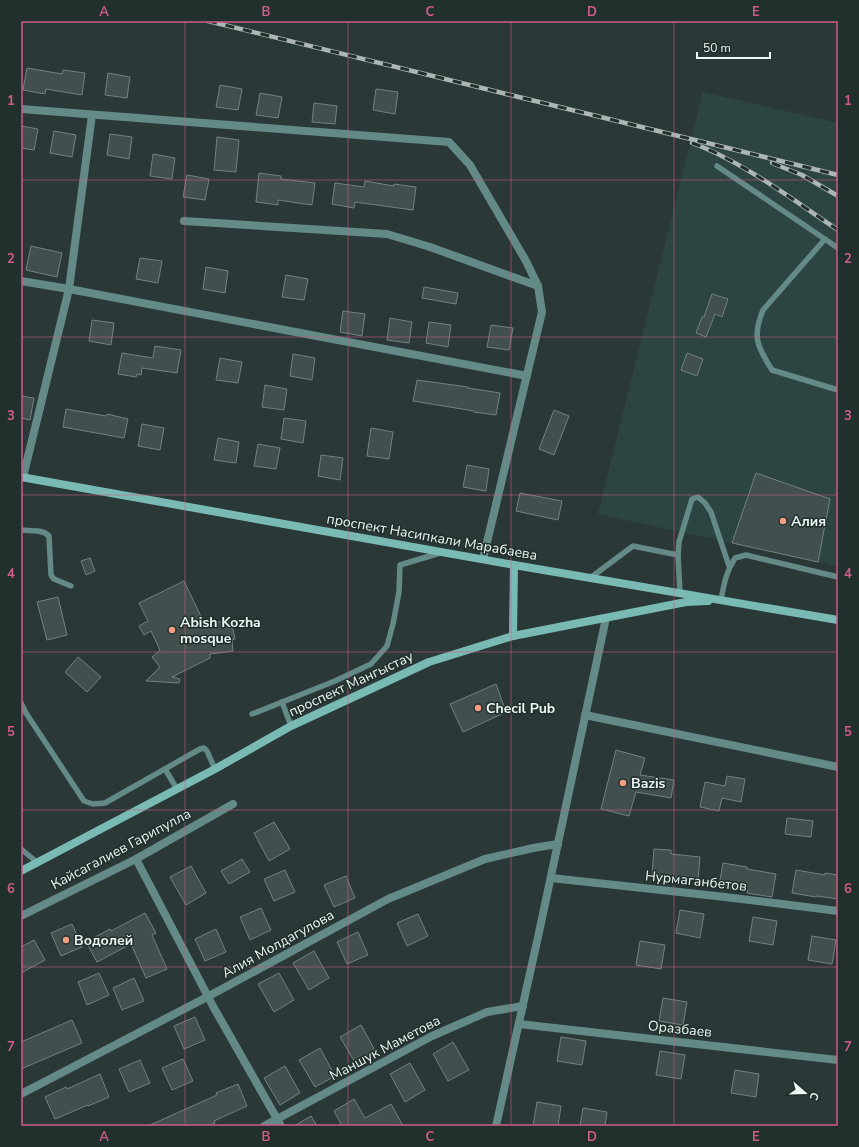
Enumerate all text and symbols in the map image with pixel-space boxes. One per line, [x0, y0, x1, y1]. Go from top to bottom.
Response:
text: A [99, 3, 109, 21]
text: B [262, 3, 271, 21]
text: C [426, 3, 435, 21]
text: D [587, 3, 597, 21]
text: E [752, 3, 760, 21]
scale bar [697, 34, 770, 60]
text: 50 m [703, 40, 731, 56]
text: 1 [7, 92, 15, 110]
text: 1 [844, 92, 852, 110]
text: 2 [7, 250, 15, 268]
text: 2 [844, 250, 852, 268]
text: 3 [7, 407, 15, 425]
text: 3 [844, 407, 852, 425]
street label: проспект Насипкали Марабаева [325, 509, 539, 565]
place label: Алия [791, 512, 826, 531]
marker: Алия [778, 516, 788, 526]
text: 4 [7, 565, 15, 583]
text: 4 [844, 565, 852, 583]
place label: Abish Kozha mosque [180, 613, 261, 648]
marker: Abish Kozha mosque [167, 625, 177, 635]
street label: проспект Мангыстау [285, 646, 417, 721]
place label: Checil Pub [486, 699, 555, 718]
marker: Checil Pub [473, 703, 483, 713]
text: 5 [7, 723, 15, 741]
text: 5 [844, 723, 852, 741]
place label: Bazis [631, 774, 665, 793]
marker: Bazis [618, 778, 628, 788]
street label: Кайсагалиев Гарипулла [48, 804, 194, 894]
street label: Нурмаганбетов [644, 866, 748, 896]
text: 6 [7, 880, 15, 898]
text: 6 [844, 880, 852, 898]
street label: Алия Молдагулова [219, 905, 337, 983]
place label: Водолей [74, 931, 133, 950]
marker: Водолей [61, 935, 71, 945]
street label: Маншук Маметова [326, 1011, 444, 1085]
street label: Оразбаев [647, 1016, 713, 1042]
text: 7 [7, 1038, 15, 1056]
text: 7 [844, 1038, 852, 1056]
north arrow [785, 1073, 825, 1113]
text: С [805, 1090, 822, 1103]
text: A [99, 1128, 109, 1146]
text: B [262, 1128, 271, 1146]
text: C [426, 1128, 435, 1146]
text: D [587, 1128, 597, 1146]
text: E [752, 1128, 760, 1146]

